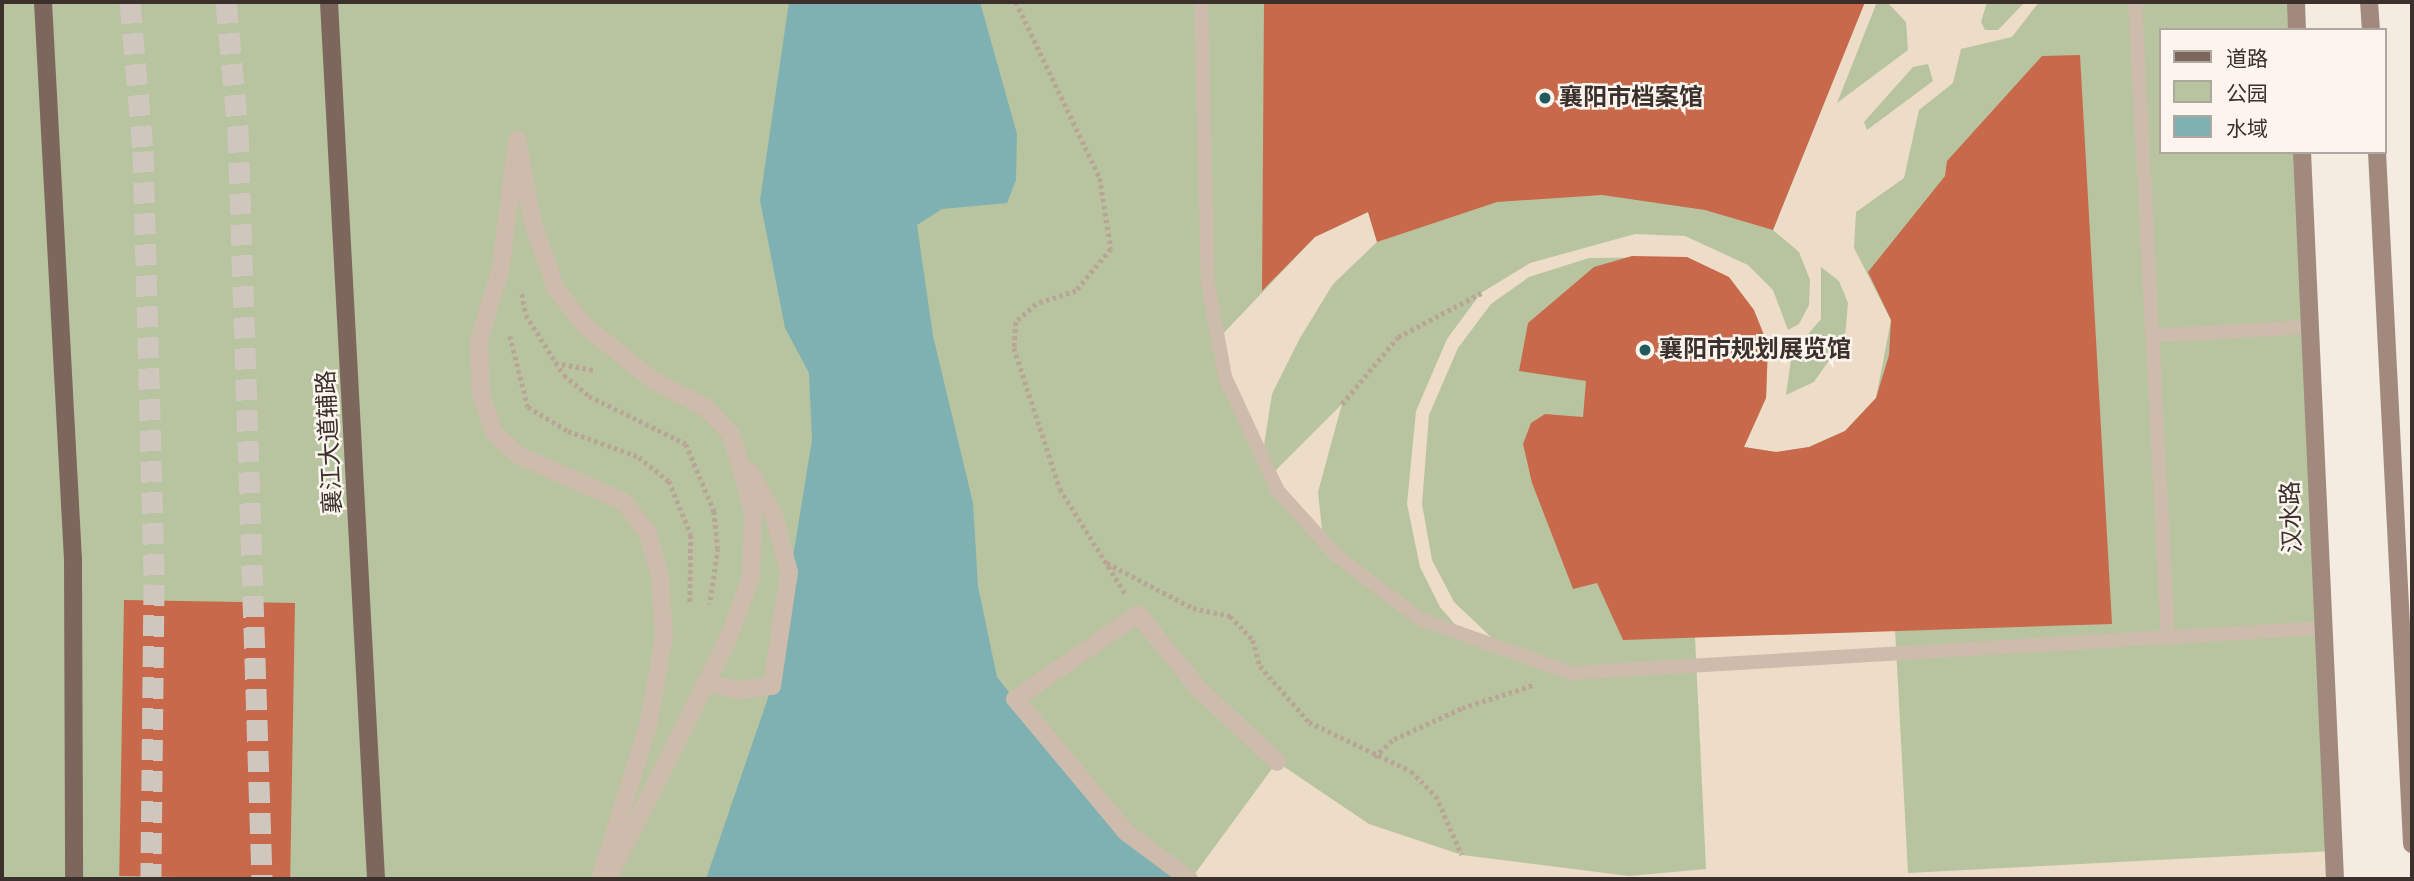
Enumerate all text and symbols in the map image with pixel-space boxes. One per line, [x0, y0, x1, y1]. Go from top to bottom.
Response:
legend [2158, 28, 2386, 154]
text: 道路 [2226, 47, 2268, 71]
text: 公园 [2226, 82, 2268, 106]
place label: 襄阳市档案馆 [1559, 84, 1703, 112]
marker: 襄阳市档案馆 [1537, 90, 1553, 106]
text: 水域 [2226, 117, 2268, 141]
place label: 襄阳市规划展览馆 [1659, 336, 1851, 364]
marker: 襄阳市规划展览馆 [1637, 342, 1653, 358]
street label: 襄江大道辅路 [312, 369, 348, 515]
street label: 汉水路 [2276, 481, 2308, 553]

